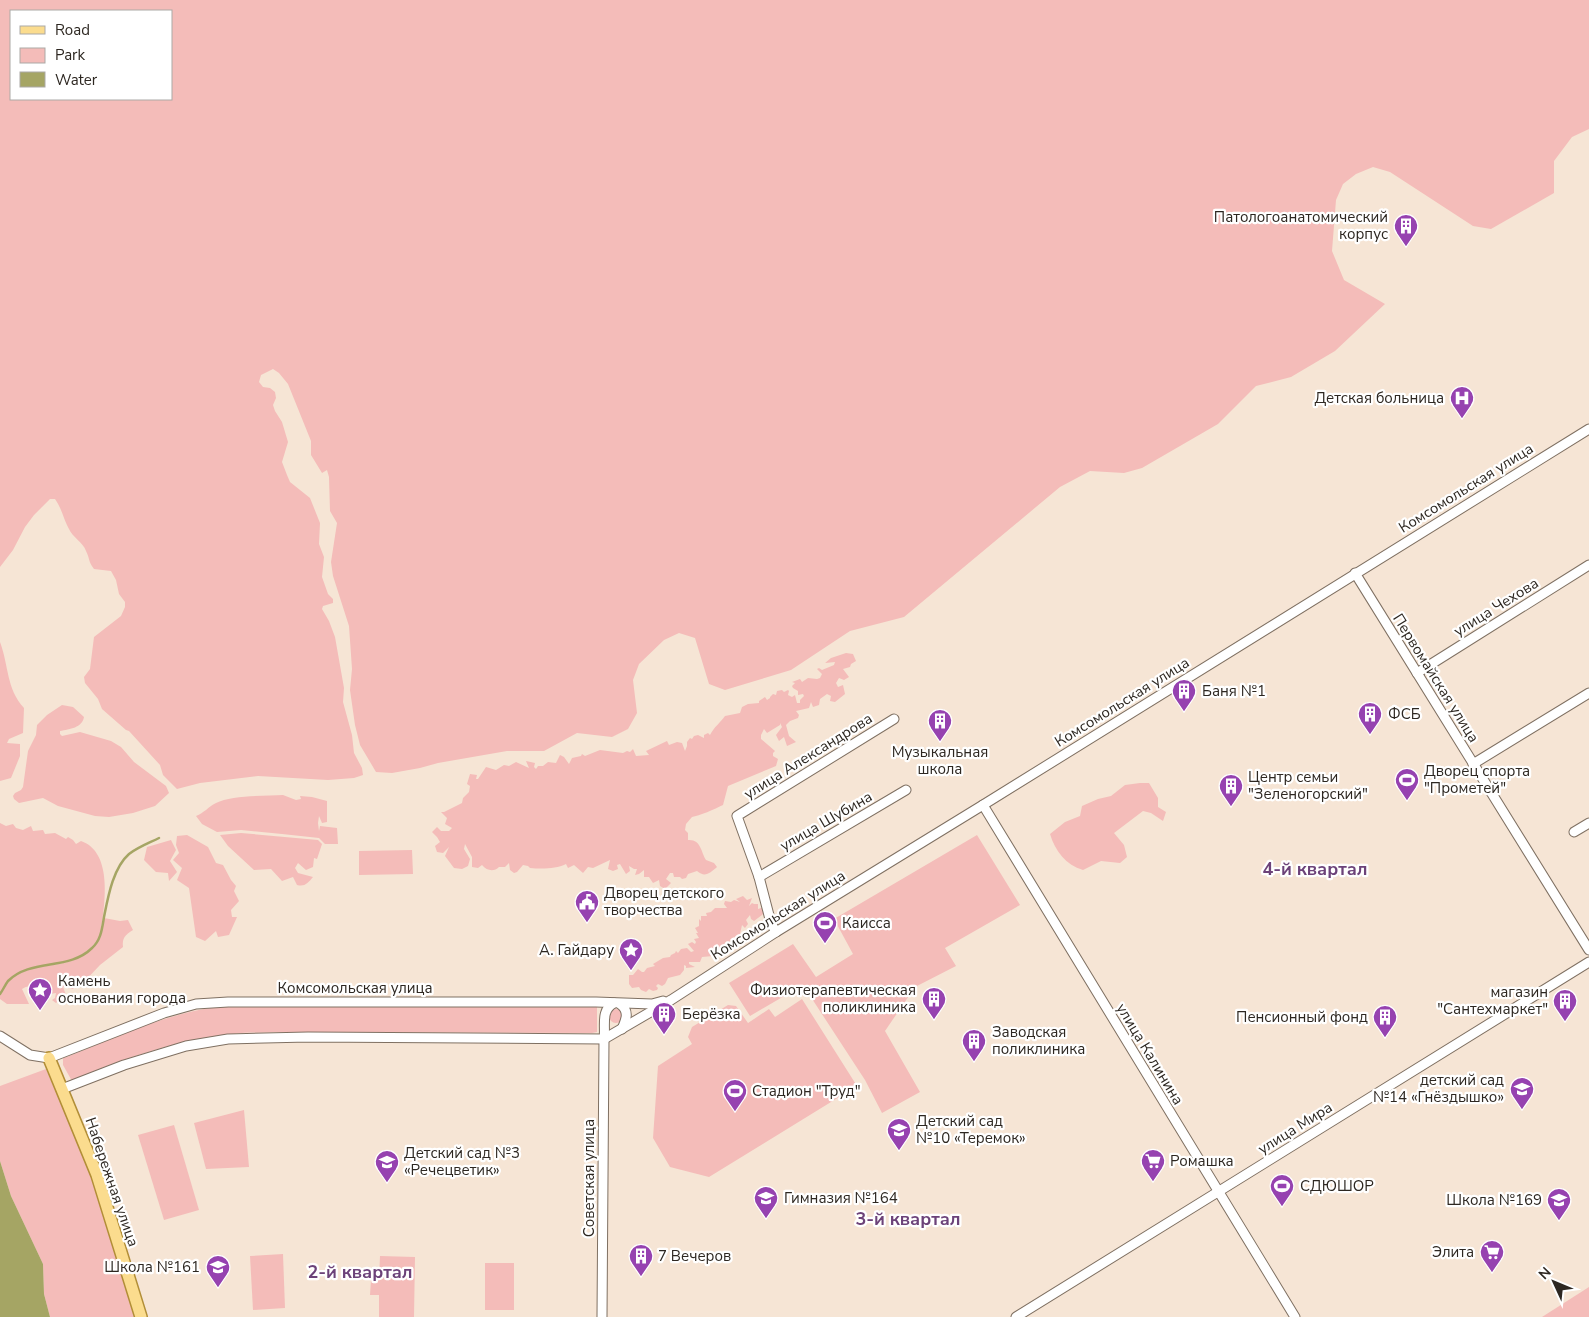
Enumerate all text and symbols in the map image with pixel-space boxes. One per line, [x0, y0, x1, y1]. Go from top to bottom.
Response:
legend [10, 10, 172, 100]
text: Road [55, 20, 90, 40]
text: Park [55, 45, 85, 65]
text: Water [55, 70, 98, 90]
place label: Патологоанатомический корпус [1214, 207, 1388, 244]
building icon: Патологоанатомический корпус [1393, 213, 1419, 247]
hospital icon: Детская больница [1449, 385, 1475, 419]
place label: Детская больница [1314, 388, 1444, 408]
street label: Комсомольская улица [1395, 438, 1537, 538]
street label: улица Чехова [1450, 573, 1542, 641]
street label: Первомайская улица [1388, 610, 1484, 746]
street label: Комсомольская улица [1051, 652, 1193, 752]
building icon: Баня №1 [1171, 678, 1197, 712]
place label: Баня №1 [1202, 681, 1266, 701]
building icon: ФСБ [1357, 701, 1383, 735]
place label: ФСБ [1388, 704, 1421, 724]
street label: улица Александрова [740, 708, 876, 804]
building icon: Музыкальная школа [927, 708, 953, 742]
place label: Музыкальная школа [892, 742, 988, 779]
place label: Дворец спорта "Прометей" [1424, 761, 1530, 798]
place label: Центр семьи "Зеленогорский" [1248, 767, 1368, 804]
sports icon: Дворец спорта "Прометей" [1394, 767, 1420, 801]
building icon: Центр семьи "Зеленогорский" [1218, 773, 1244, 807]
street label: улица Шубина [776, 786, 876, 856]
district label: 4-й квартал [1262, 857, 1368, 881]
street label: Комсомольская улица [707, 865, 849, 965]
place label: Дворец детского творчества [604, 883, 724, 920]
public building icon: Дворец детского творчества [574, 889, 600, 923]
sports icon: Каисса [812, 910, 838, 944]
place label: Каисса [842, 913, 891, 933]
place icon: А. Гайдару [618, 937, 644, 971]
place label: А. Гайдару [539, 940, 614, 960]
place label: Камень основания города [58, 971, 186, 1008]
place icon: Камень основания города [27, 977, 53, 1011]
street label: Комсомольская улица [277, 978, 433, 998]
place label: Физиотерапевтическая поликлиника [750, 980, 916, 1017]
place label: магазин "Сантехмаркет" [1437, 982, 1548, 1019]
building icon: Физиотерапевтическая поликлиника [921, 986, 947, 1020]
building icon: магазин "Сантехмаркет" [1552, 988, 1578, 1022]
street label: улица Калинина [1112, 999, 1188, 1109]
building icon: Берёзка [651, 1001, 677, 1035]
place label: Берёзка [682, 1004, 741, 1024]
building icon: Пенсионный фонд [1372, 1004, 1398, 1038]
place label: Пенсионный фонд [1236, 1007, 1368, 1027]
place label: Заводская поликлиника [992, 1022, 1085, 1059]
building icon: Заводская поликлиника [961, 1028, 987, 1062]
place label: детский сад №14 «Гнёздышко» [1373, 1070, 1504, 1107]
school or university icon: детский сад №14 «Гнёздышко» [1509, 1076, 1535, 1110]
sports icon: Стадион "Труд" [722, 1078, 748, 1112]
place label: Стадион "Труд" [752, 1081, 861, 1101]
street label: улица Мира [1254, 1097, 1336, 1159]
place label: Детский сад №10 «Теремок» [916, 1111, 1026, 1148]
street label: Набережная улица [80, 1115, 144, 1249]
school or university icon: Детский сад №10 «Теремок» [886, 1117, 912, 1151]
street label: Советская улица [579, 1119, 599, 1237]
place label: Детский сад №3 «Речецветик» [404, 1143, 520, 1180]
supermarket icon: Ромашка [1140, 1148, 1166, 1182]
school or university icon: Детский сад №3 «Речецветик» [374, 1149, 400, 1183]
place label: Ромашка [1170, 1151, 1234, 1171]
sports icon: СДЮШОР [1269, 1173, 1295, 1207]
place label: СДЮШОР [1300, 1176, 1374, 1196]
school or university icon: Гимназия №164 [753, 1185, 779, 1219]
school or university icon: Школа №169 [1546, 1187, 1572, 1221]
place label: Гимназия №164 [784, 1188, 898, 1208]
place label: Школа №169 [1446, 1190, 1542, 1210]
district label: 3-й квартал [855, 1207, 961, 1231]
supermarket icon: Элита [1479, 1239, 1505, 1273]
place label: Элита [1432, 1242, 1474, 1262]
building icon: 7 Вечеров [628, 1243, 654, 1277]
place label: 7 Вечеров [658, 1246, 731, 1266]
school or university icon: Школа №161 [205, 1254, 231, 1288]
place label: Школа №161 [104, 1257, 200, 1277]
north arrow [1529, 1257, 1579, 1307]
district label: 2-й квартал [307, 1260, 413, 1284]
text: N [1535, 1263, 1555, 1284]

